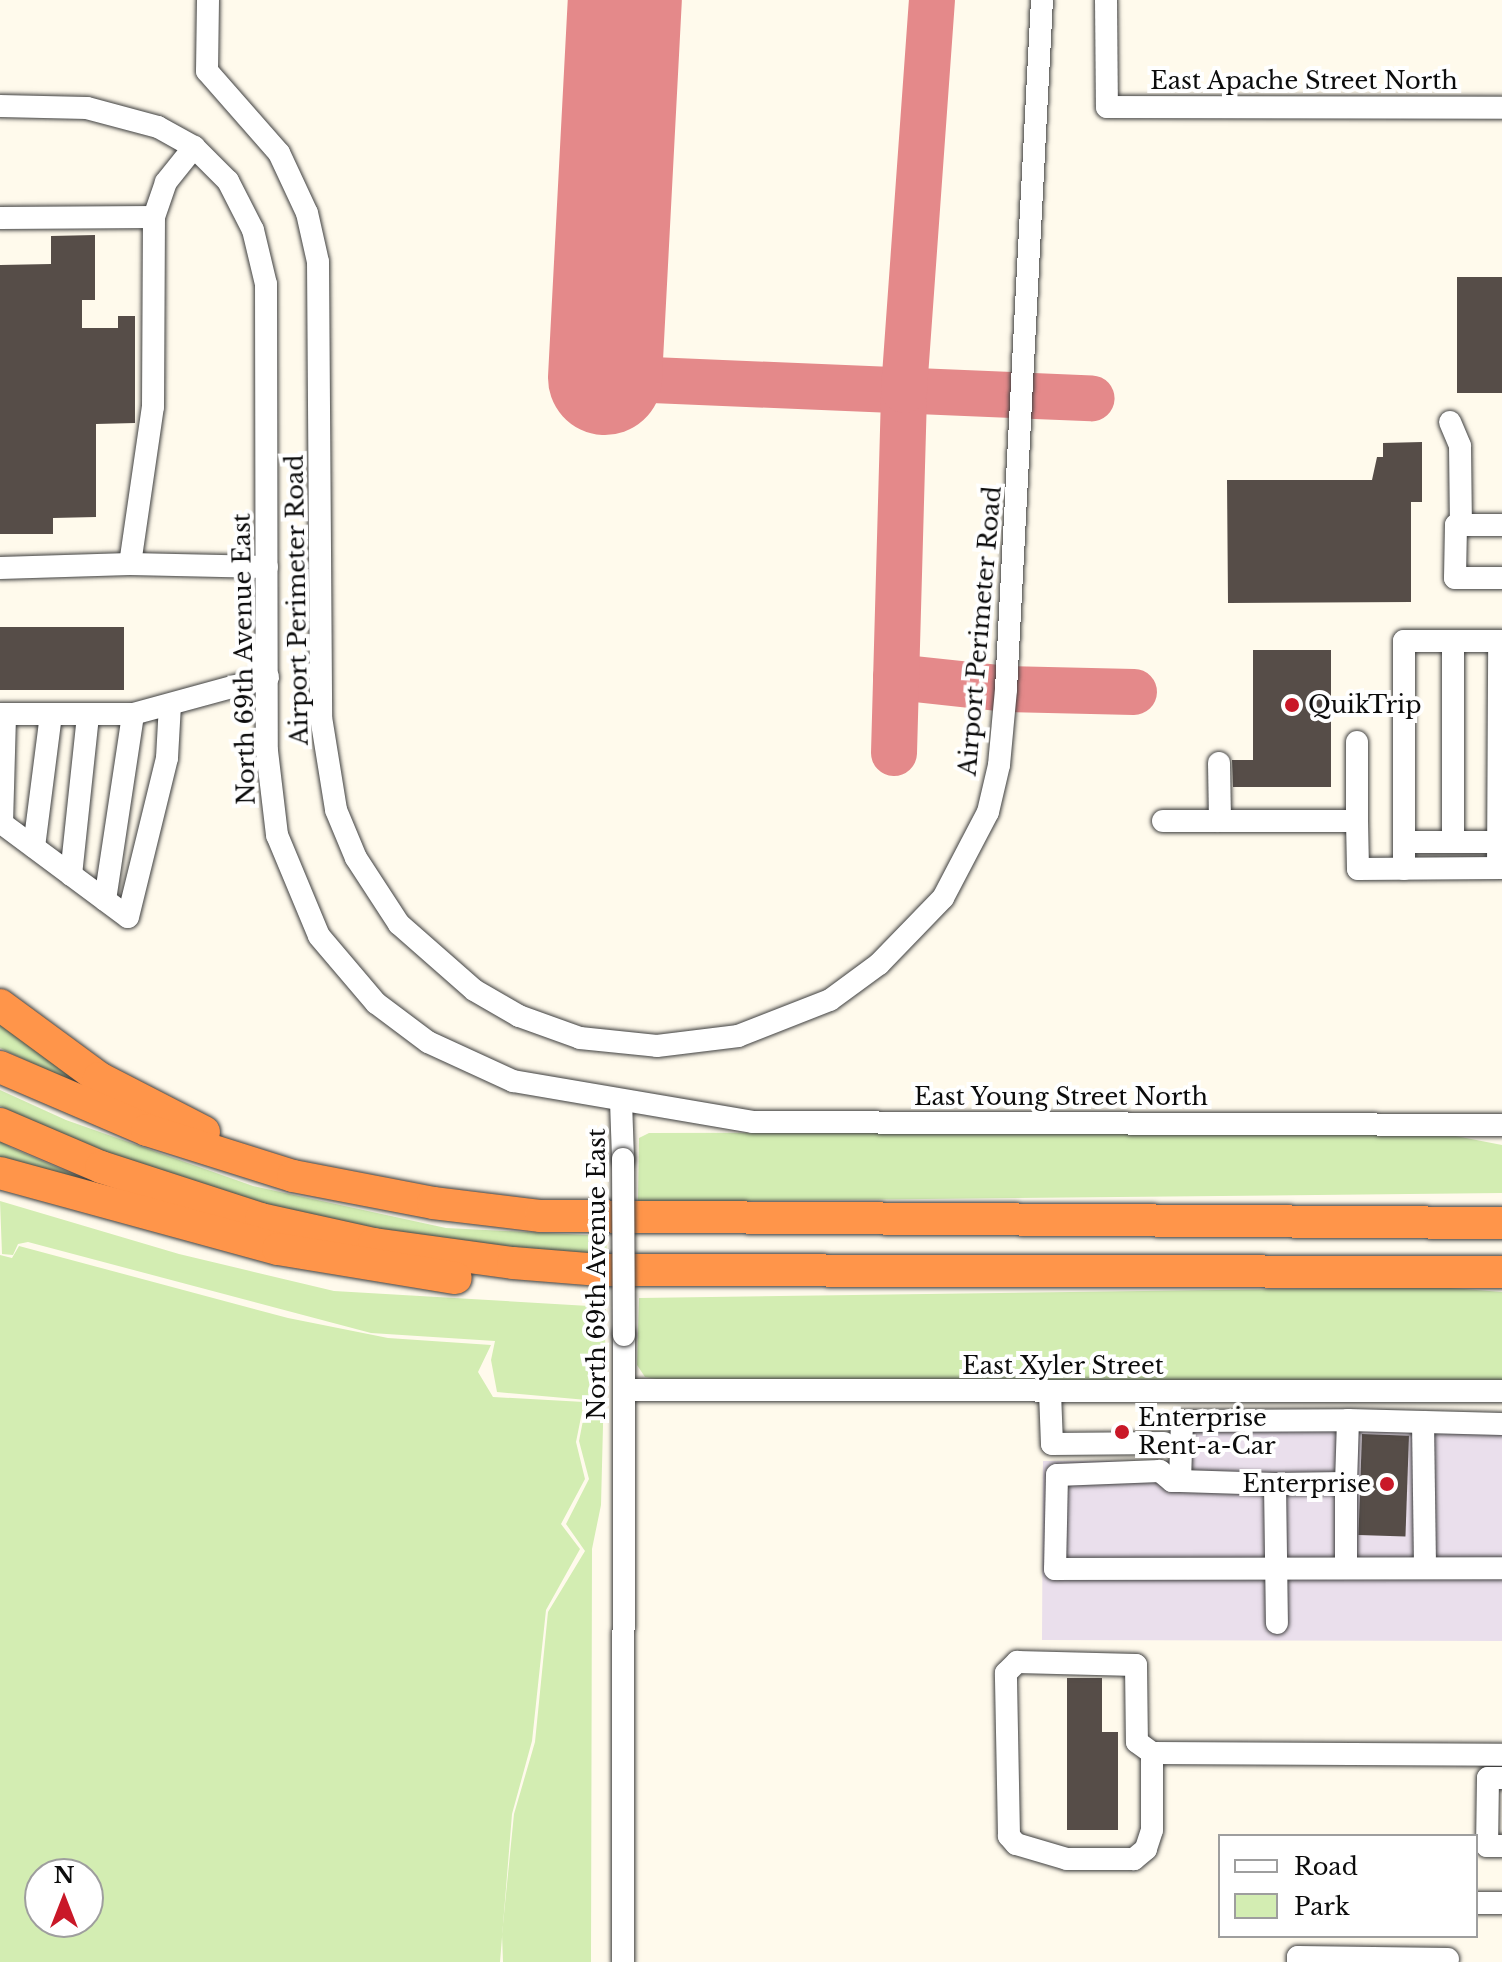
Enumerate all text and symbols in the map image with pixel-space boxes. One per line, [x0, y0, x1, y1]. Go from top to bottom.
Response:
street label: East Apache Street North [1150, 67, 1458, 95]
street label: Airport Perimeter Road [280, 454, 314, 746]
street label: Airport Perimeter Road [953, 485, 1007, 777]
street label: North 69th Avenue East [227, 512, 261, 806]
place label: QuikTrip [1308, 691, 1422, 719]
marker: QuikTrip [1283, 696, 1301, 714]
street label: East Young Street North [913, 1083, 1209, 1111]
street label: North 69th Avenue East [583, 1128, 611, 1420]
street label: East Xyler Street [962, 1352, 1164, 1380]
place label: Enterprise Rent-a-Car [1138, 1404, 1276, 1460]
marker: Enterprise Rent-a-Car [1113, 1423, 1131, 1441]
place label: Enterprise [1242, 1470, 1371, 1498]
marker: Enterprise [1378, 1475, 1396, 1493]
legend [1218, 1834, 1478, 1938]
text: Road [1294, 1852, 1358, 1881]
north arrow [24, 1858, 104, 1938]
text: N [54, 1862, 74, 1889]
text: Park [1294, 1892, 1350, 1921]

